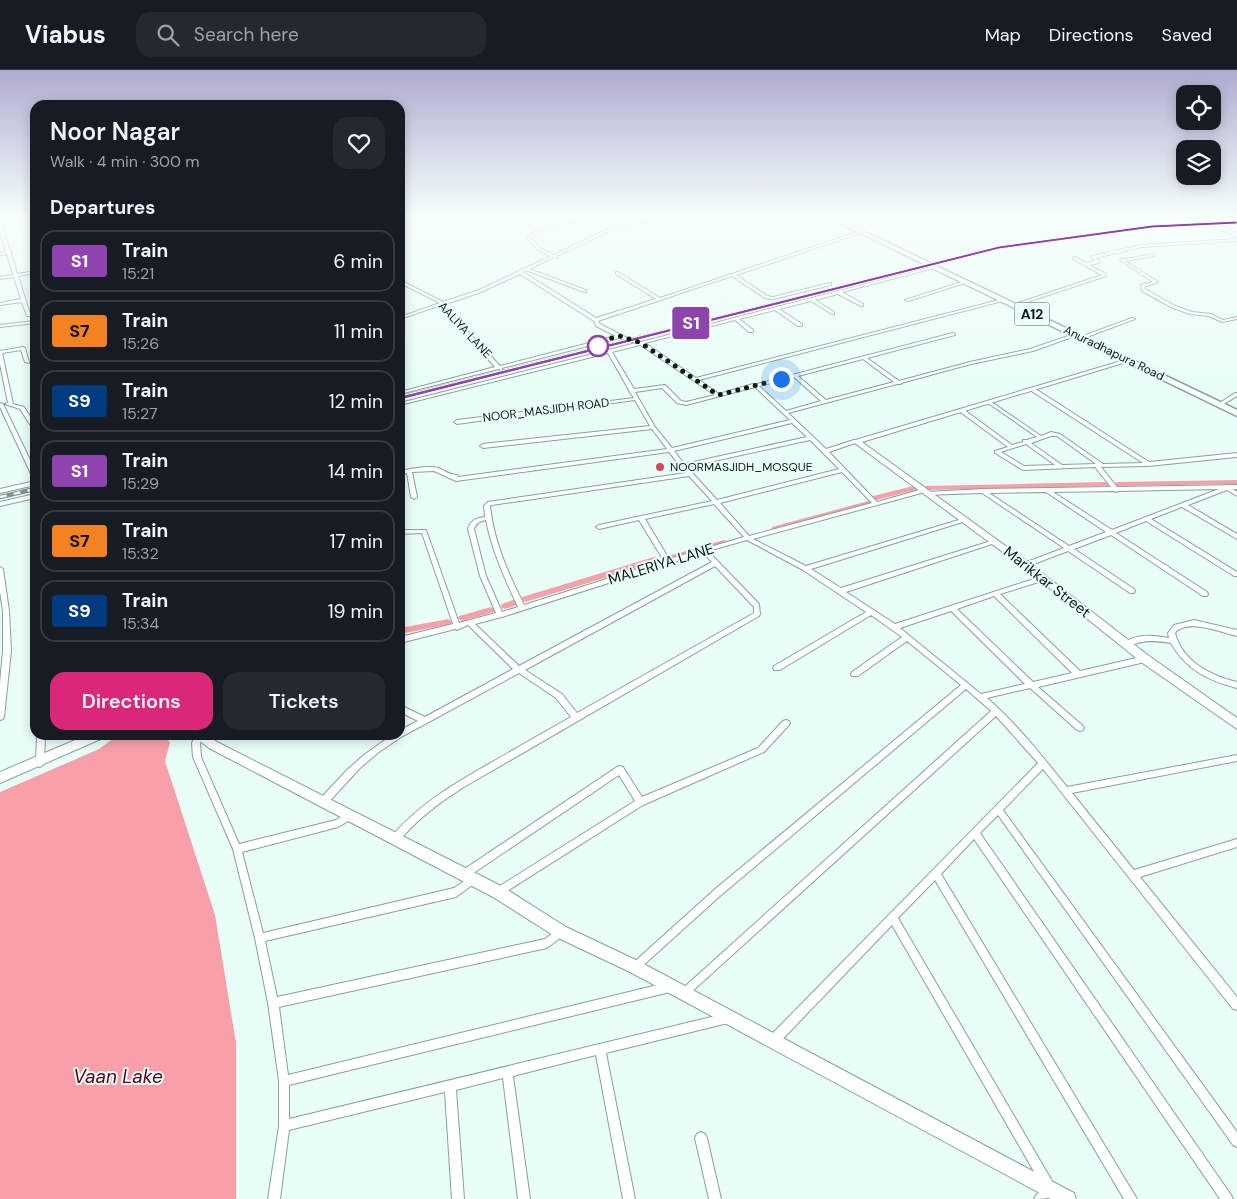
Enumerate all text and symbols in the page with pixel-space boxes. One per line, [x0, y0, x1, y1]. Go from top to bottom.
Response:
search box [136, 12, 486, 57]
text: Viabus [25, 19, 106, 50]
icon: search [154, 21, 182, 49]
text: Search here [194, 22, 299, 47]
text: Map [985, 23, 1021, 47]
text: Directions [1049, 23, 1134, 47]
text: Saved [1162, 23, 1212, 47]
map controls [1176, 85, 1221, 185]
button: locate [1176, 85, 1221, 130]
text: Noor Nagar [50, 116, 180, 147]
button: heart [333, 117, 385, 169]
button: layers [1176, 140, 1221, 185]
text: Walk · 4 min · 300 m [50, 151, 200, 172]
text: Departures [50, 195, 155, 220]
text: Train [122, 238, 168, 263]
text: S1 [71, 249, 88, 273]
text: 6 min [334, 249, 383, 274]
text: 15:21 [122, 263, 154, 284]
street label: AALIYA LANE [435, 298, 495, 362]
road number: A12 [1014, 302, 1050, 325]
line badge: S1 [668, 307, 714, 339]
text: Train [122, 308, 168, 333]
text: S1 [682, 311, 700, 335]
text: S7 [69, 319, 90, 343]
text: 11 min [334, 319, 383, 344]
street label: Anuradhapura Road [1061, 322, 1167, 384]
text: 15:26 [122, 333, 159, 354]
unlabelled marker [587, 335, 609, 357]
your location [769, 367, 794, 392]
text: Train [122, 378, 168, 403]
text: S9 [68, 389, 91, 413]
text: 12 min [329, 389, 383, 414]
street label: NOOR_MASJIDH ROAD [482, 394, 610, 426]
text: 15:27 [122, 403, 157, 424]
text: Train [122, 448, 168, 473]
text: S1 [71, 459, 88, 483]
text: 14 min [328, 459, 383, 484]
place label: NOORMASJIDH_MOSQUE [670, 459, 813, 475]
marker: NOORMASJIDH_MOSQUE [654, 461, 666, 473]
text: 15:29 [122, 473, 159, 494]
text: Train [122, 518, 168, 543]
text: S7 [69, 529, 90, 553]
text: 17 min [329, 529, 383, 554]
street label: MALERIYA LANE [606, 538, 716, 590]
street label: Marikkar Street [999, 542, 1095, 622]
text: 15:32 [122, 543, 159, 564]
text: Train [122, 588, 168, 613]
text: S9 [68, 599, 91, 623]
text: 19 min [328, 599, 383, 624]
text: 15:34 [122, 613, 159, 634]
button: Directions [50, 672, 213, 730]
button: Tickets [223, 672, 385, 730]
water label: Vaan Lake [73, 1064, 163, 1089]

